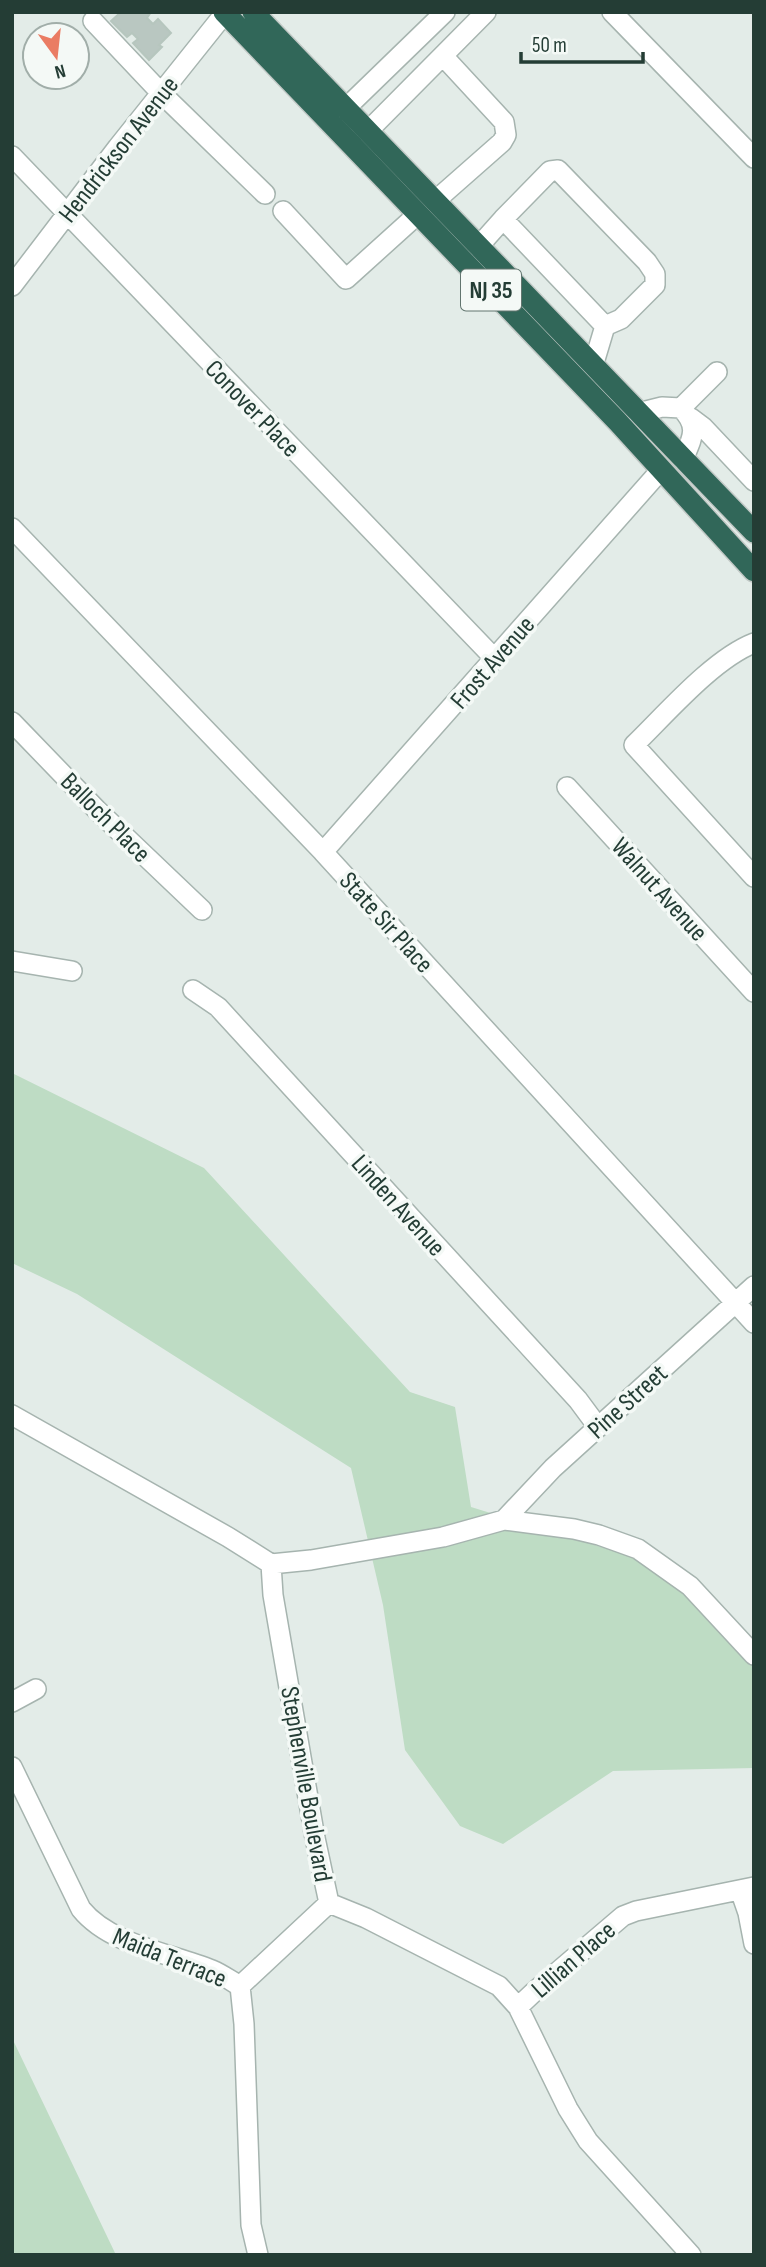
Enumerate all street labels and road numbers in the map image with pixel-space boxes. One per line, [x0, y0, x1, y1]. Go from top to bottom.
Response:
street label: Hendrickson Avenue [53, 71, 186, 229]
road number: NJ 35 [461, 270, 521, 310]
street label: Conover Place [198, 354, 306, 464]
street label: Frost Avenue [444, 610, 542, 716]
street label: Balloch Place [54, 767, 156, 869]
street label: Walnut Avenue [604, 832, 713, 948]
street label: State Sir Place [332, 866, 439, 980]
street label: Linden Avenue [344, 1149, 451, 1263]
street label: Pine Street [582, 1358, 674, 1446]
street label: Stephenville Boulevard [273, 1684, 338, 1884]
street label: Lillian Place [526, 1915, 622, 2005]
street label: Maida Terrace [108, 1922, 231, 1995]

